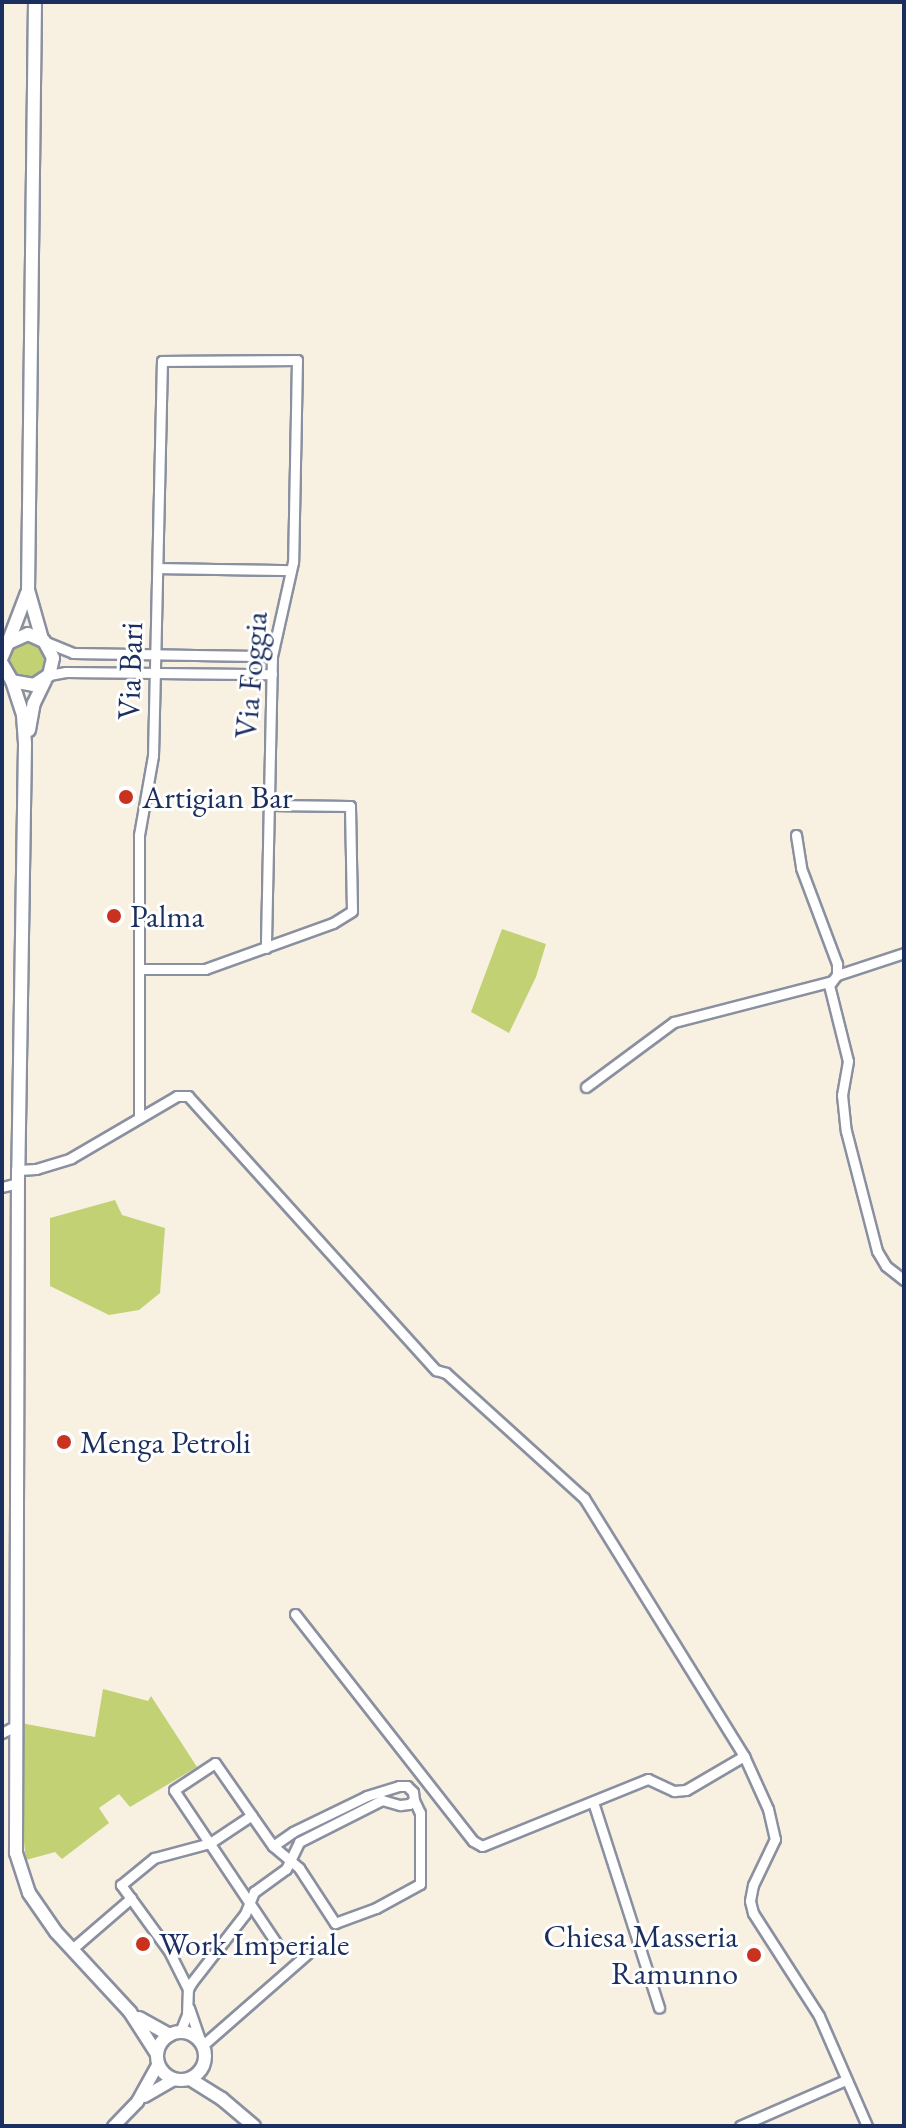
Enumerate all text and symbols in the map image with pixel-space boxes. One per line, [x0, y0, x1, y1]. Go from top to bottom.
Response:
street label: Via Foggia [226, 610, 276, 740]
street label: Via Bari [109, 621, 151, 721]
place label: Artigian Bar [142, 778, 293, 816]
marker: Artigian Bar [117, 788, 135, 806]
place label: Palma [130, 897, 204, 935]
marker: Palma [105, 907, 123, 925]
place label: Menga Petroli [80, 1423, 251, 1461]
marker: Menga Petroli [55, 1433, 73, 1451]
place label: Chiesa Masseria Ramunno [544, 1918, 738, 1993]
place label: Work Imperiale [159, 1925, 349, 1963]
marker: Work Imperiale [134, 1935, 152, 1953]
marker: Chiesa Masseria Ramunno [745, 1946, 763, 1964]

